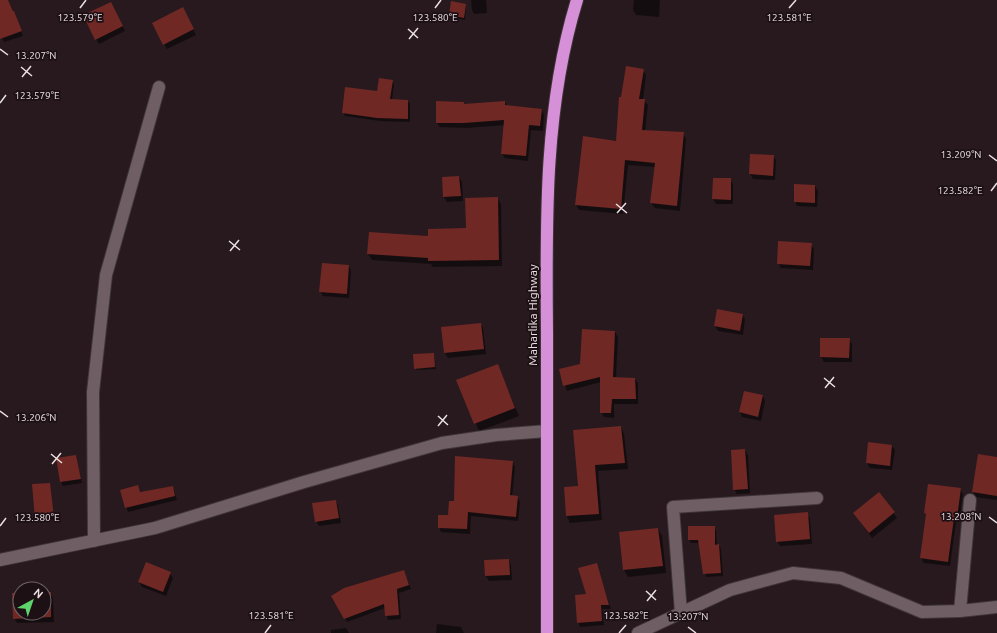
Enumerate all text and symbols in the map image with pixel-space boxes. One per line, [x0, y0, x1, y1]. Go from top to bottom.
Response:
text: 123.579°E [57, 12, 103, 23]
text: 123.580°E [412, 12, 458, 23]
text: 123.581°E [766, 12, 812, 23]
text: 13.207°N [15, 50, 57, 61]
text: 123.579°E [14, 90, 60, 101]
text: 13.209°N [940, 149, 982, 160]
text: 123.582°E [937, 185, 983, 196]
street label: Maharlika Highway [526, 264, 539, 366]
text: 13.206°N [15, 412, 57, 423]
text: 13.208°N [940, 511, 982, 522]
text: 123.580°E [14, 512, 60, 523]
north arrow [12, 581, 52, 621]
text: N [31, 586, 45, 601]
text: 123.581°E [248, 610, 294, 621]
text: 123.582°E [603, 610, 649, 621]
text: 13.207°N [667, 611, 709, 622]

